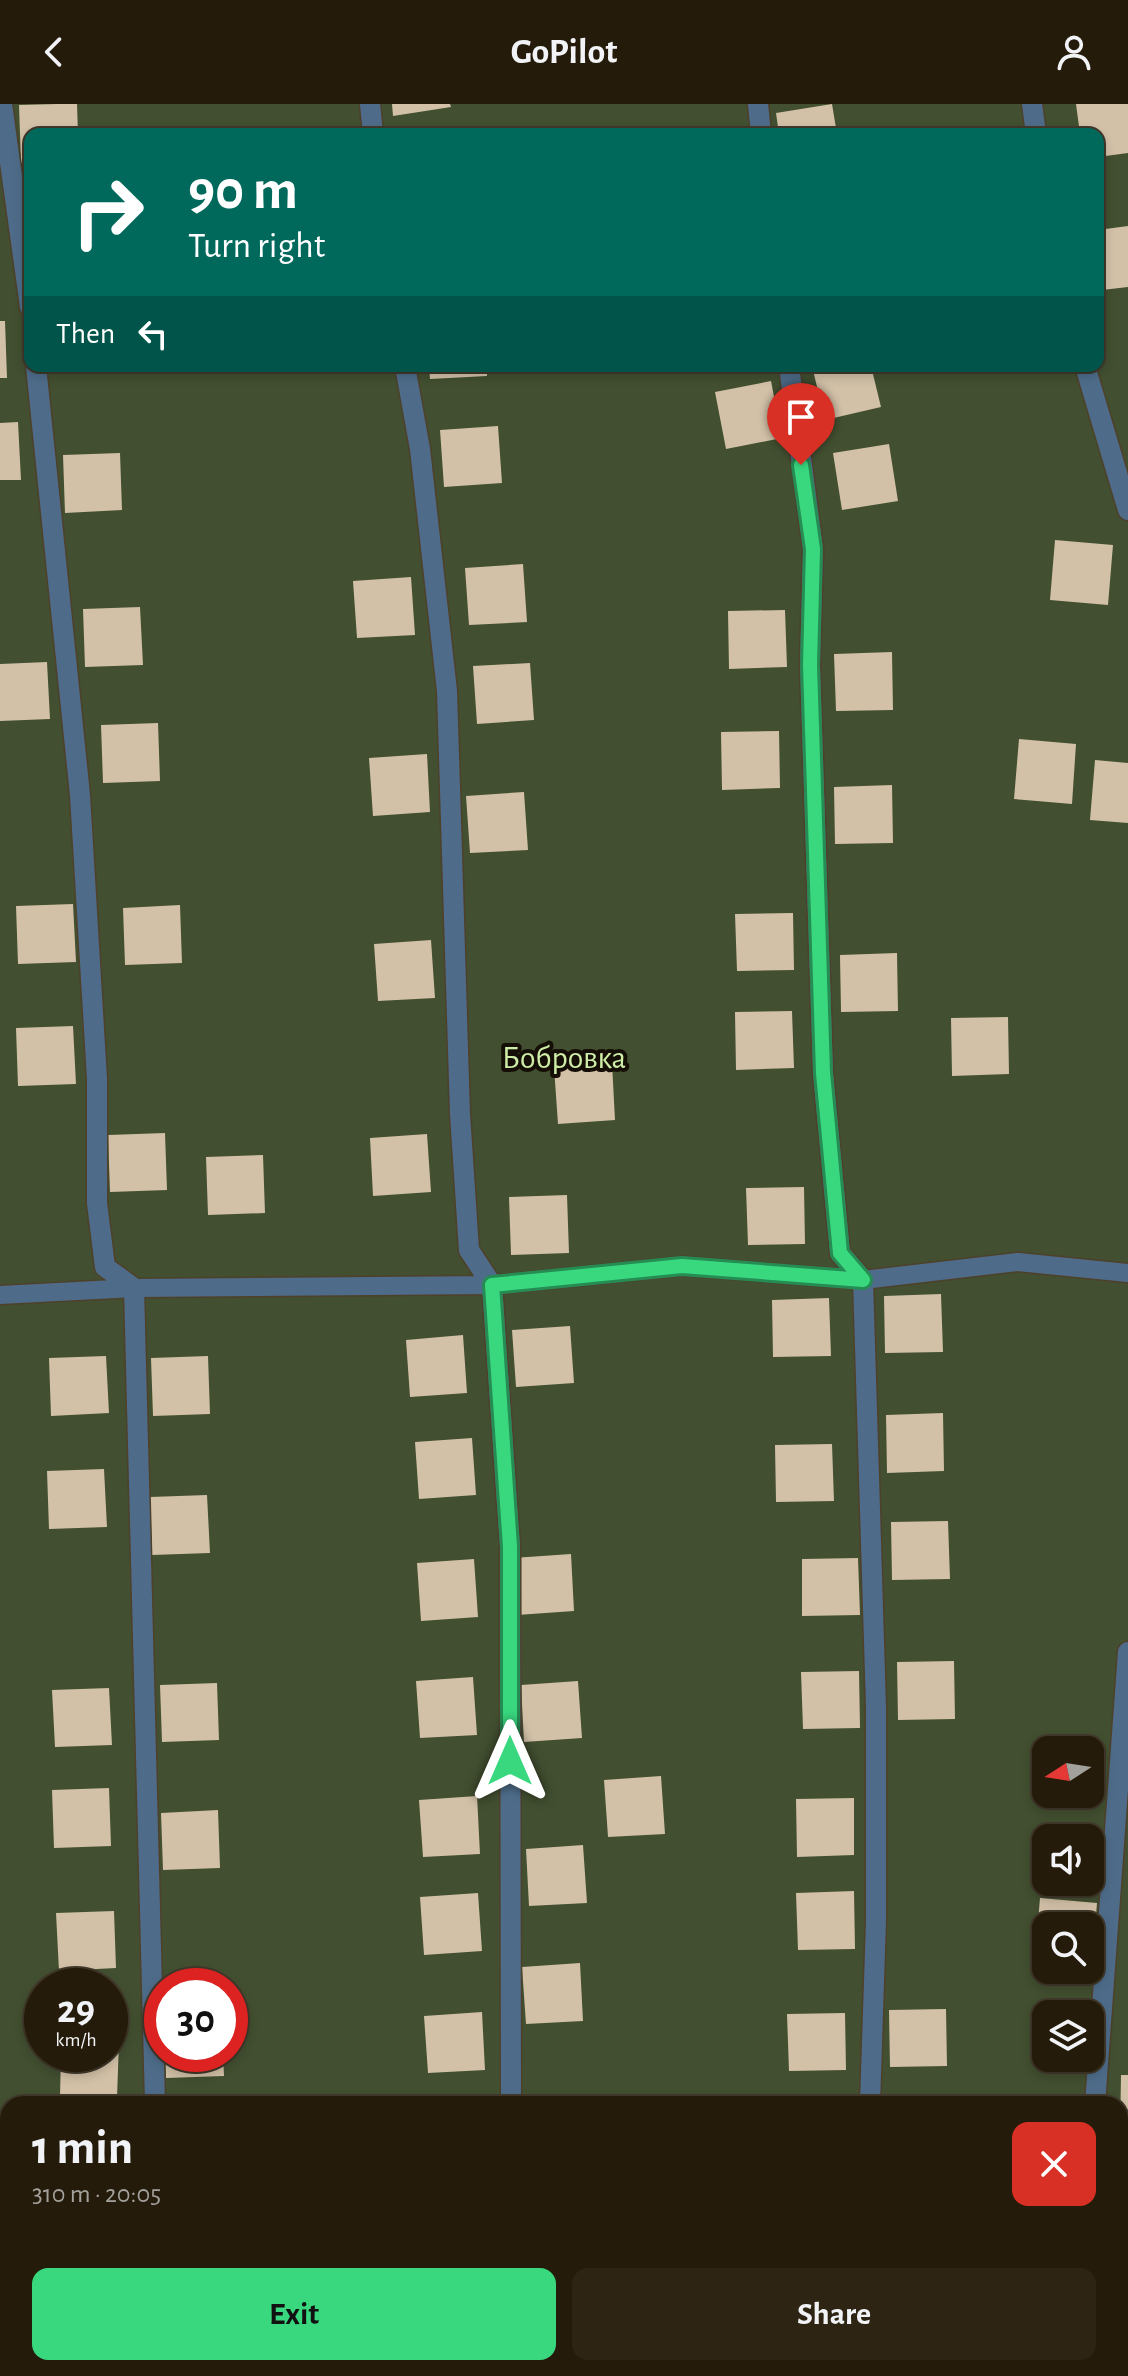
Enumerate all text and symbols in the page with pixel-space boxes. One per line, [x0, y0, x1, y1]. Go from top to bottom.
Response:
icon: back [32, 30, 76, 74]
icon: person [1052, 30, 1096, 74]
text: GoPilot [511, 34, 617, 70]
icon: right [56, 160, 160, 264]
text: 90 m [188, 163, 298, 219]
text: Turn right [188, 228, 325, 264]
icon: left [131, 312, 175, 356]
text: Then [56, 319, 115, 349]
pin [767, 383, 835, 465]
icon: arrive [779, 395, 823, 439]
park label: Бобровка [502, 1042, 626, 1074]
position arrow [468, 1719, 552, 1803]
north arrow [1032, 1736, 1104, 1808]
map controls [1032, 1736, 1104, 2072]
button: sound [1032, 1824, 1104, 1896]
button: search [1032, 1912, 1104, 1984]
speed limit sign: 30 [144, 1968, 248, 2072]
text: 29 [57, 1990, 95, 2030]
button: layers [1032, 2000, 1104, 2072]
text: km/h [55, 2030, 97, 2050]
button: close [1012, 2122, 1096, 2206]
text: 1 min [32, 2125, 133, 2173]
text: 310 m · 20:05 [32, 2181, 161, 2207]
button: Exit [32, 2268, 556, 2360]
button: Share [572, 2268, 1096, 2360]

